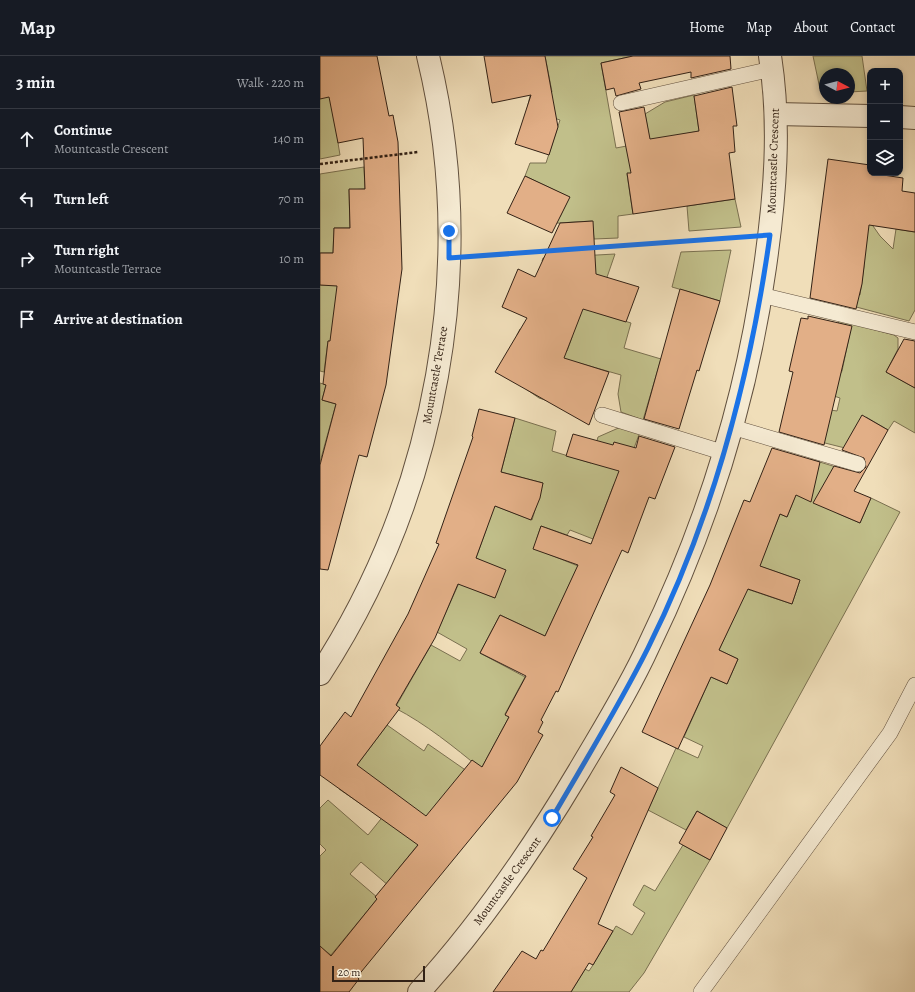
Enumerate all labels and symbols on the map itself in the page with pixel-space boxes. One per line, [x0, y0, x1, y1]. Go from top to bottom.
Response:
north arrow [819, 68, 855, 104]
street label: Mountcastle Crescent [763, 108, 783, 214]
route end [440, 222, 458, 240]
street label: Mountcastle Terrace [419, 325, 451, 425]
route start [543, 809, 561, 827]
street label: Mountcastle Crescent [469, 834, 545, 928]
scale bar [332, 964, 425, 983]

